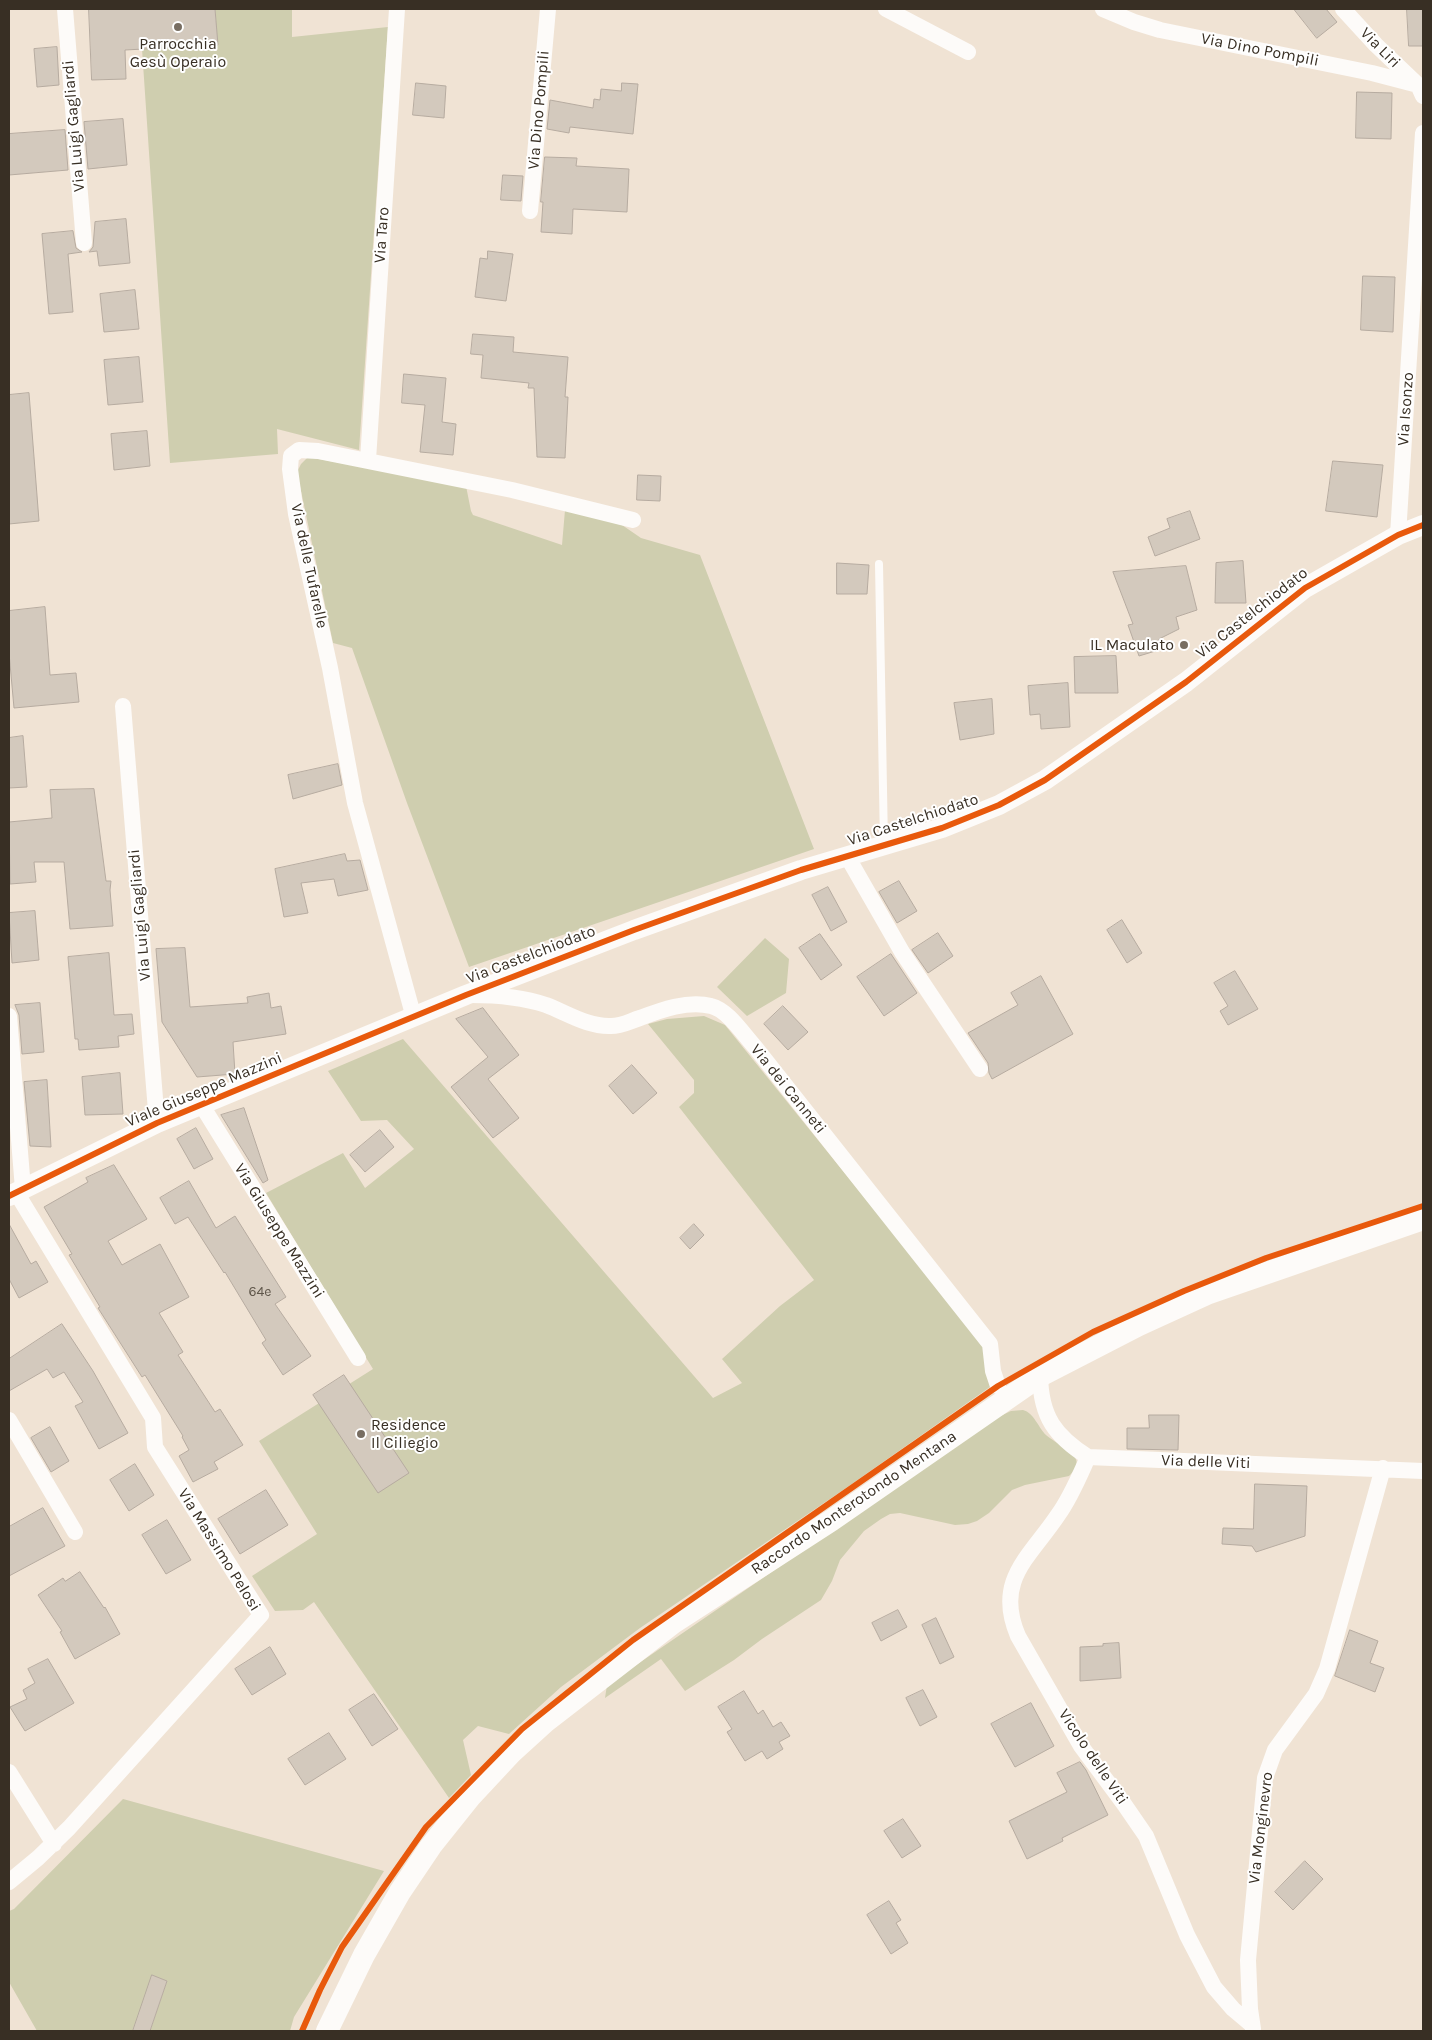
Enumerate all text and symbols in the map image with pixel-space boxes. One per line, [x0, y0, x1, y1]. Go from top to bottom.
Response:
marker: Parrocchia Gesù Operaio [172, 21, 184, 33]
street label: Via Liri [1356, 24, 1404, 72]
street label: Via Dino Pompili [1199, 29, 1321, 71]
place label: Parrocchia Gesù Operaio [130, 34, 226, 72]
street label: Via Dino Pompili [524, 49, 554, 171]
street label: Via Luigi Gagliardi [59, 59, 89, 193]
street label: Via Taro [370, 206, 394, 264]
street label: Via Isonzo [1394, 371, 1418, 447]
street label: Via delle Tufarelle [286, 502, 332, 630]
street label: Via Castelchiodato [1192, 563, 1312, 663]
place label: IL Maculato [1090, 635, 1174, 655]
marker: IL Maculato [1178, 639, 1190, 651]
street label: Via Castelchiodato [845, 790, 981, 850]
street label: Via Luigi Gagliardi [125, 848, 155, 982]
street label: Via Castelchiodato [464, 922, 598, 988]
street label: Via dei Canneti [746, 1040, 830, 1138]
street label: Viale Giuseppe Mazzini [123, 1048, 285, 1132]
street label: Via Giuseppe Mazzini [230, 1160, 328, 1302]
house number: 64e [248, 1284, 272, 1300]
place label: Residence Il Ciliegio [371, 1415, 446, 1453]
street label: Raccordo Monterotondo Mentana [748, 1427, 960, 1579]
marker: Residence Il Ciliegio [355, 1428, 367, 1440]
street label: Via delle Viti [1161, 1451, 1251, 1473]
street label: Via Massimo Pelosi [173, 1485, 265, 1615]
street label: Vicolo delle Viti [1054, 1706, 1132, 1808]
street label: Via Monginevro [1245, 1771, 1277, 1885]

